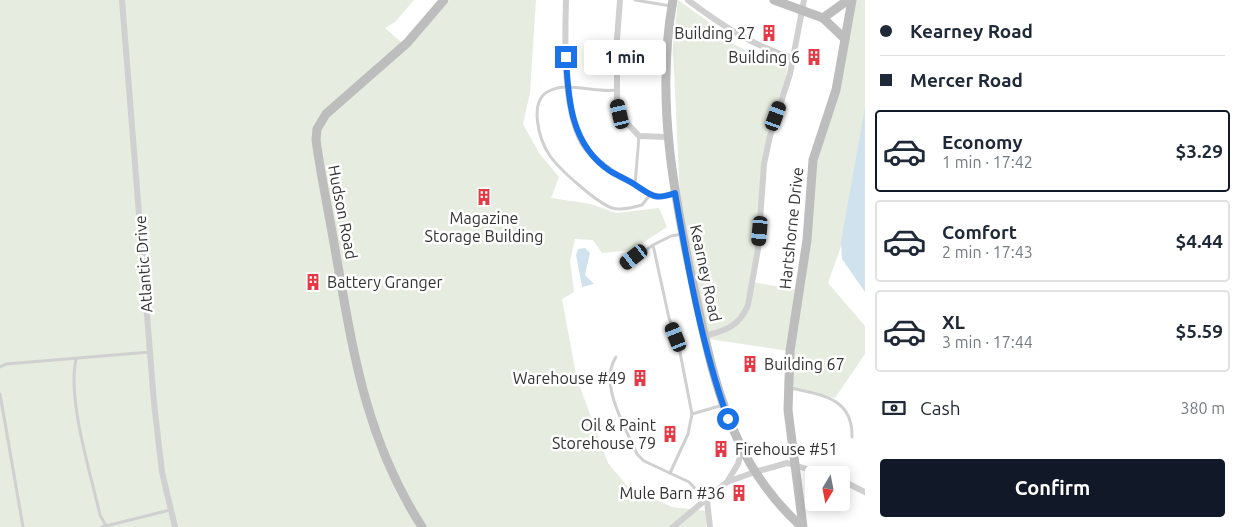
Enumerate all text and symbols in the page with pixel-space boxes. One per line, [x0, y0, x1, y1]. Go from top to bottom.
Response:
text: Kearney Road [910, 20, 1033, 42]
building icon: Building 27 [759, 23, 779, 43]
place label: Building 27 [674, 24, 755, 42]
callout: 1 min [584, 40, 666, 74]
route end [555, 46, 577, 68]
building icon: Building 6 [804, 47, 824, 67]
text: 1 min [605, 48, 645, 66]
place label: Building 6 [728, 48, 800, 66]
text: Mercer Road [910, 69, 1023, 91]
car [609, 98, 630, 130]
car [763, 99, 788, 133]
icon: car [882, 129, 927, 174]
text: Economy [942, 131, 1023, 153]
text: $3.29 [1175, 140, 1223, 162]
text: 1 min · 17:42 [942, 153, 1033, 171]
street label: Hudson Road [325, 163, 361, 261]
street label: Hartshorne Drive [776, 166, 806, 290]
building icon: Magazine Storage Building [474, 187, 494, 207]
place label: Magazine Storage Building [425, 209, 543, 245]
street label: Atlantic Drive [131, 215, 155, 313]
car [751, 215, 768, 247]
icon: car [882, 219, 927, 264]
text: Comfort [942, 221, 1017, 243]
street label: Kearney Road [687, 223, 725, 323]
text: $4.44 [1175, 230, 1223, 252]
car [617, 242, 650, 272]
text: 2 min · 17:43 [942, 243, 1033, 261]
building icon: Battery Granger [303, 272, 323, 292]
place label: Battery Granger [327, 273, 443, 291]
icon: car [882, 309, 927, 354]
text: XL [942, 311, 965, 333]
car [663, 320, 688, 354]
text: $5.59 [1175, 320, 1223, 342]
text: 3 min · 17:44 [942, 333, 1033, 351]
building icon: Building 67 [740, 354, 760, 374]
place label: Building 67 [764, 355, 845, 373]
building icon: Warehouse #49 [630, 368, 650, 388]
place label: Warehouse #49 [513, 369, 626, 387]
icon: cash [880, 394, 908, 422]
text: Cash [920, 397, 961, 419]
text: 380 m [1180, 399, 1225, 417]
route start [717, 408, 739, 430]
place label: Oil & Paint Storehouse 79 [552, 416, 657, 452]
building icon: Oil & Paint Storehouse 79 [660, 424, 680, 444]
building icon: Firehouse #51 [711, 439, 731, 459]
place label: Firehouse #51 [735, 440, 838, 458]
button: Confirm [880, 459, 1225, 517]
north arrow [805, 466, 850, 511]
map controls [805, 466, 850, 511]
building icon: Mule Barn #36 [729, 483, 749, 503]
place label: Mule Barn #36 [619, 484, 725, 502]

